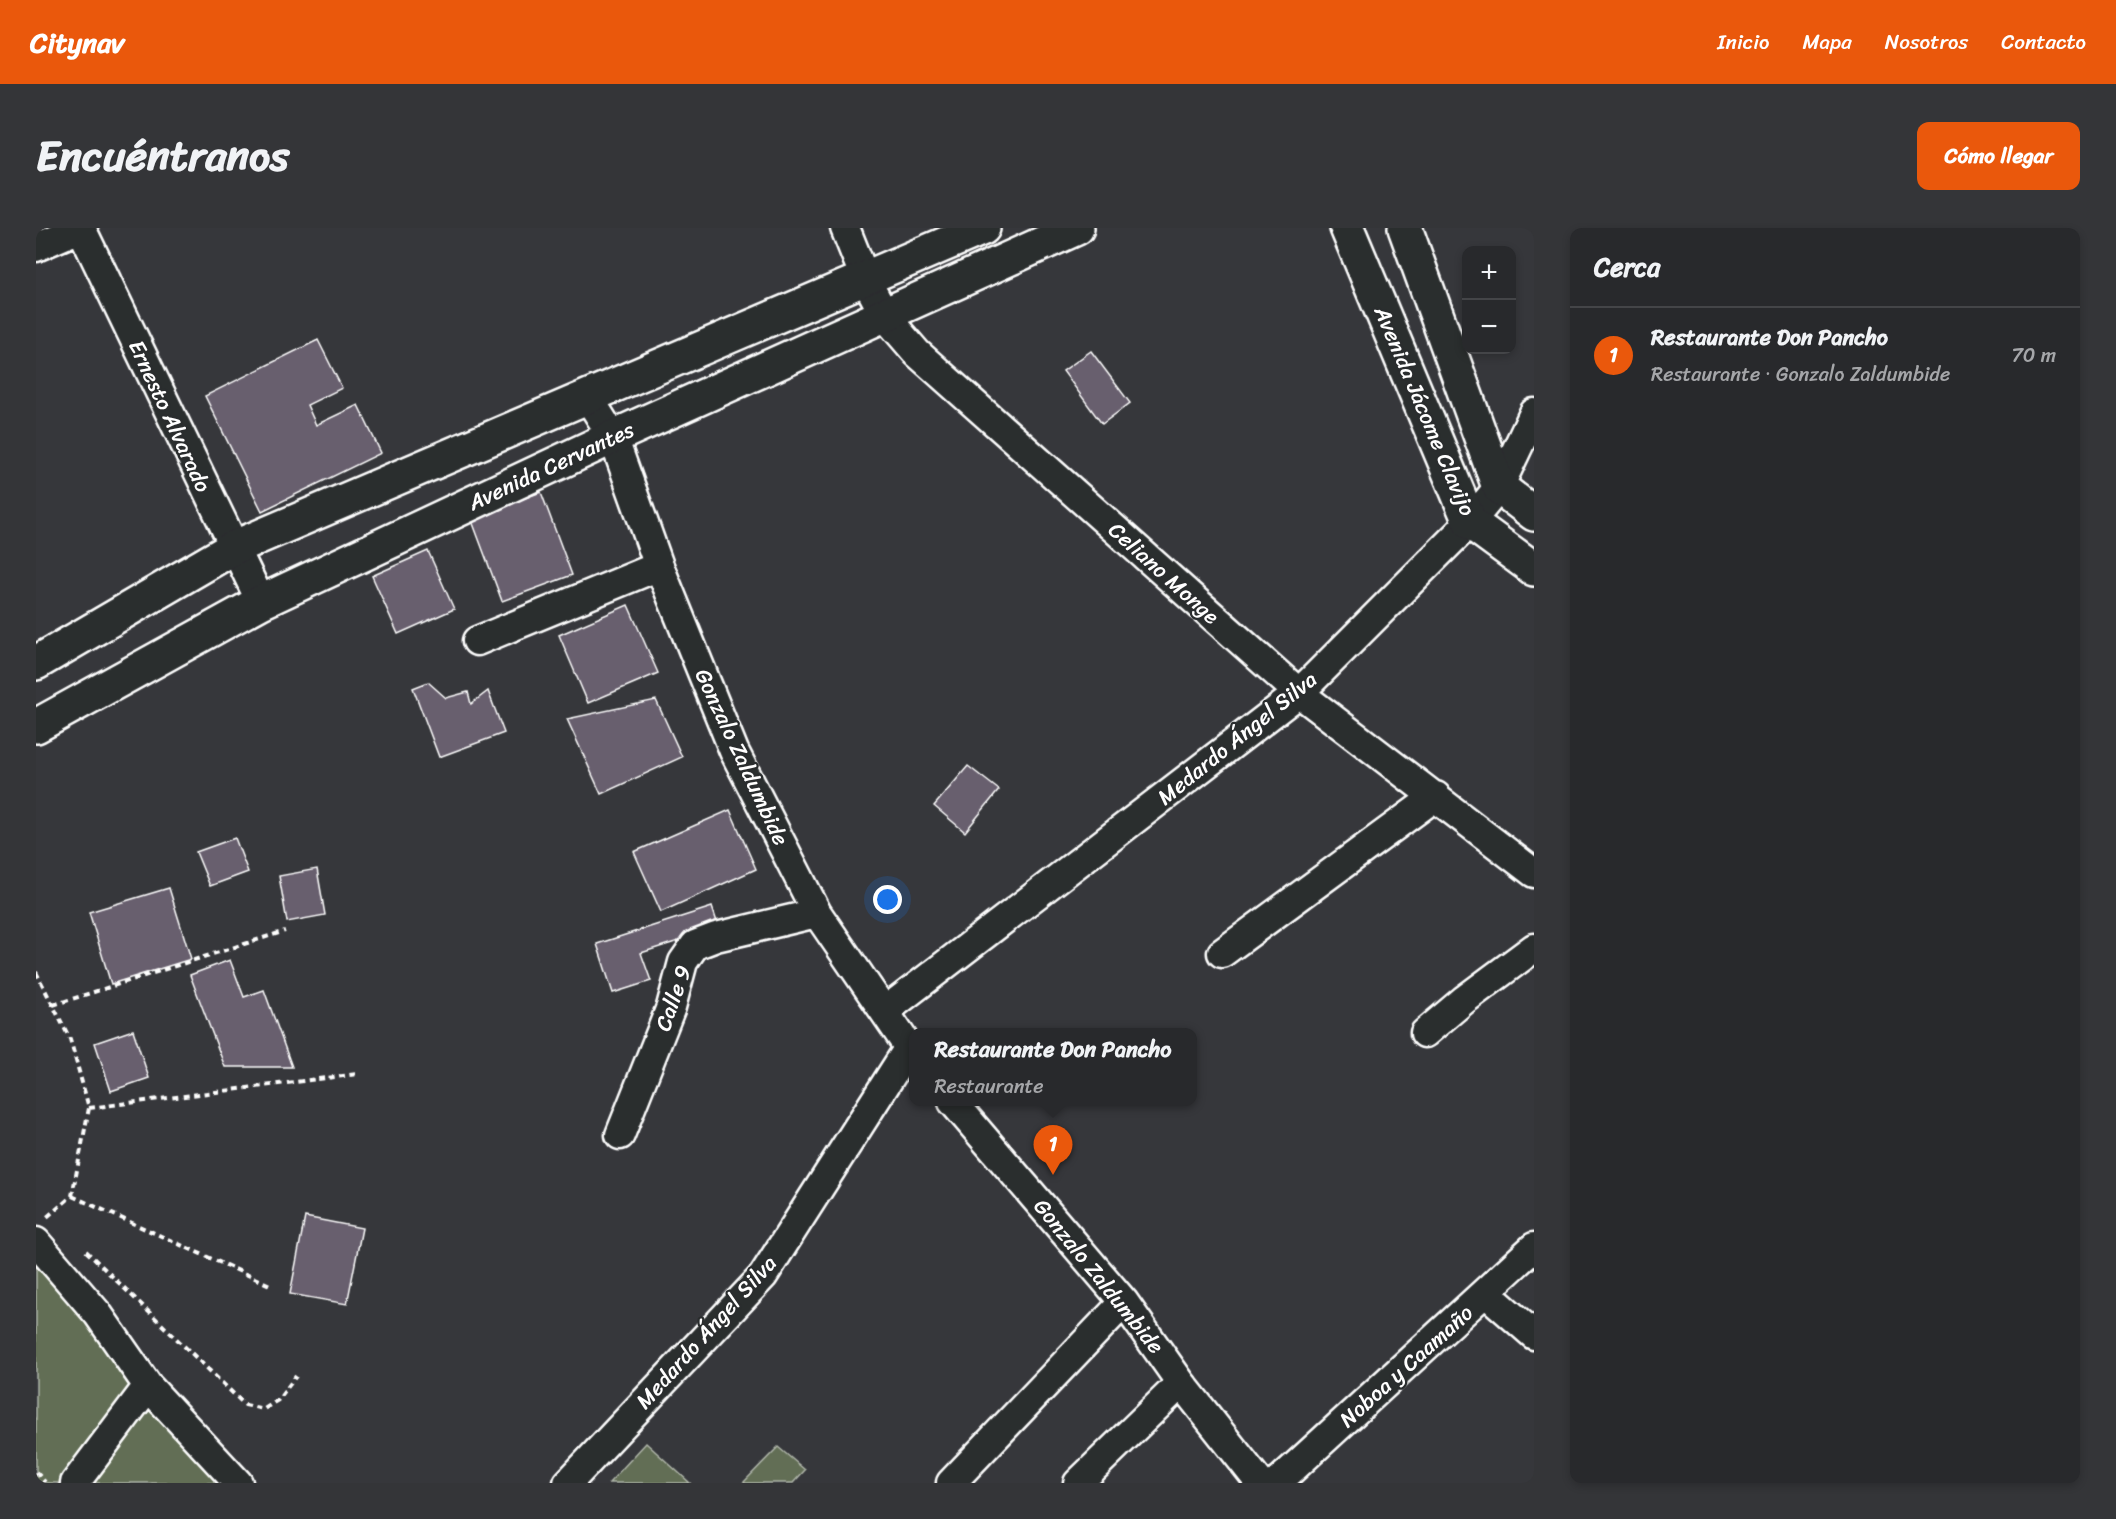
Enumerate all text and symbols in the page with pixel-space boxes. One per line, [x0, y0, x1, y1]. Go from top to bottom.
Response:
text: Citynav [30, 18, 124, 67]
text: Inicio [1717, 23, 1769, 61]
text: Mapa [1802, 23, 1852, 61]
text: Nosotros [1885, 23, 1968, 61]
text: Contacto [2001, 23, 2086, 61]
text: Encuéntranos [36, 119, 289, 193]
button: Cómo llegar [1917, 122, 2080, 190]
text: Cerca [1594, 244, 1660, 290]
map controls [1462, 246, 1516, 354]
button: + [1462, 246, 1516, 300]
street label: Avenida Jácome Clavijo [1363, 299, 1487, 522]
button: − [1462, 300, 1516, 354]
text: Restaurante Don Pancho [1651, 318, 1888, 357]
street label: Ernesto Alvarado [118, 333, 222, 499]
text: 1 [1609, 338, 1618, 373]
text: 70 m [2011, 338, 2056, 373]
text: Restaurante · Gonzalo Zaldumbide [1651, 357, 1950, 392]
street label: Avenida Cervantes [460, 410, 642, 522]
street label: Celiano Monge [1099, 512, 1229, 635]
street label: Medardo Ángel Silva [1148, 661, 1326, 815]
street label: Gonzalo Zaldumbide [684, 662, 800, 852]
your location [873, 885, 902, 914]
street label: Calle 9 [644, 960, 702, 1036]
popup [909, 1028, 1197, 1106]
text: Restaurante Don Pancho [934, 1030, 1172, 1069]
text: Restaurante [934, 1069, 1044, 1104]
pin: 1 [1034, 1126, 1072, 1175]
street label: Gonzalo Zaldumbide [1024, 1189, 1174, 1363]
street label: Medardo Ángel Silva [626, 1246, 786, 1418]
street label: Noboa y Caamaño [1330, 1295, 1482, 1437]

